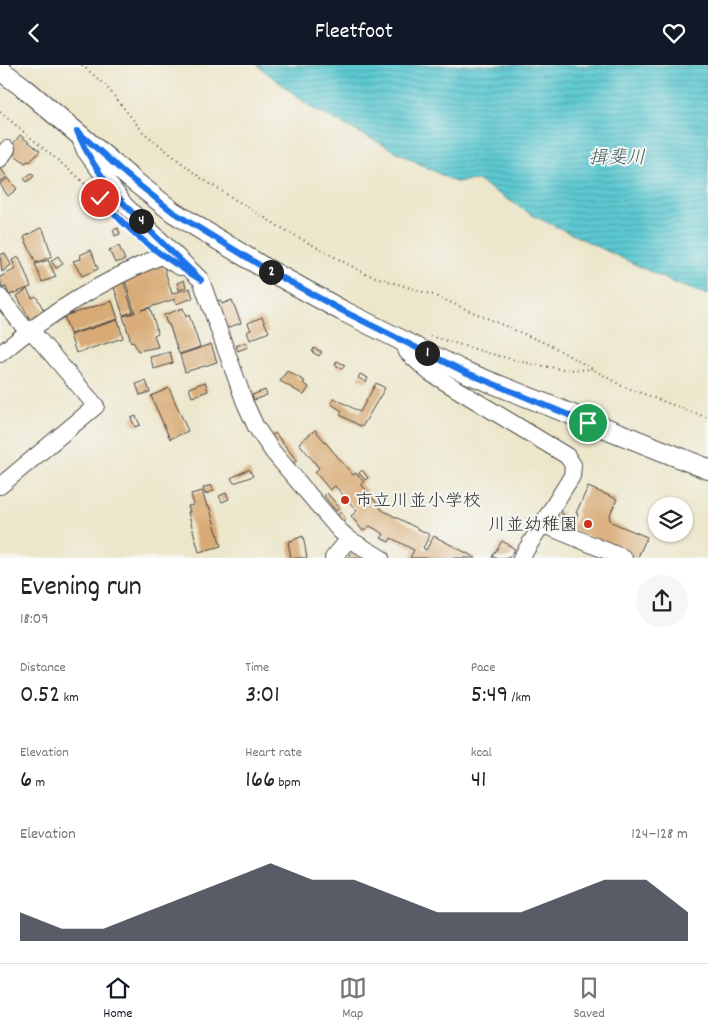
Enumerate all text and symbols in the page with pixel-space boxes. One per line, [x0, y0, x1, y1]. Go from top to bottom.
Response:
text: Fleetfoot [315, 17, 393, 48]
icon: back [20, 19, 48, 47]
icon: heart [660, 19, 688, 47]
water label: 揖斐川 [588, 146, 646, 173]
pin [79, 177, 121, 219]
icon: check [86, 184, 114, 212]
pin: 4 [128, 209, 154, 233]
text: 4 [139, 211, 144, 231]
pin: 2 [258, 259, 284, 285]
text: 2 [268, 262, 275, 282]
pin: 1 [414, 341, 440, 365]
text: 1 [426, 343, 429, 363]
pin [567, 402, 609, 444]
icon: arrive [574, 409, 602, 437]
place label: 市立川並小学校 [355, 490, 481, 515]
marker: 市立川並小学校 [339, 494, 351, 506]
map controls [648, 497, 693, 542]
button: layers [648, 497, 693, 542]
place label: 川並幼稚園 [488, 514, 578, 539]
marker: 川並幼稚園 [582, 518, 594, 530]
text: Evening run [20, 569, 142, 609]
button: share [636, 575, 688, 627]
text: 18:09 [20, 608, 49, 631]
text: Distance [20, 658, 66, 678]
text: Time [245, 658, 269, 678]
text: Pace [471, 658, 495, 678]
text: 0.52 [20, 678, 60, 714]
text: 3:01 [245, 678, 280, 714]
text: 5:49 [471, 678, 508, 714]
text: km [60, 688, 79, 708]
text: /km [508, 688, 531, 708]
text: Elevation [20, 743, 69, 763]
text: Heart rate [245, 743, 302, 763]
text: kcal [471, 743, 492, 763]
text: 6 [20, 763, 32, 799]
text: 166 [245, 763, 275, 799]
text: 41 [471, 763, 487, 799]
text: m [32, 773, 45, 793]
text: bpm [275, 773, 301, 793]
text: Elevation [20, 823, 76, 846]
text: 124–128 m [631, 823, 688, 846]
tab: Home [103, 974, 132, 1024]
tab: Map [339, 974, 367, 1024]
tab: Saved [573, 974, 605, 1024]

